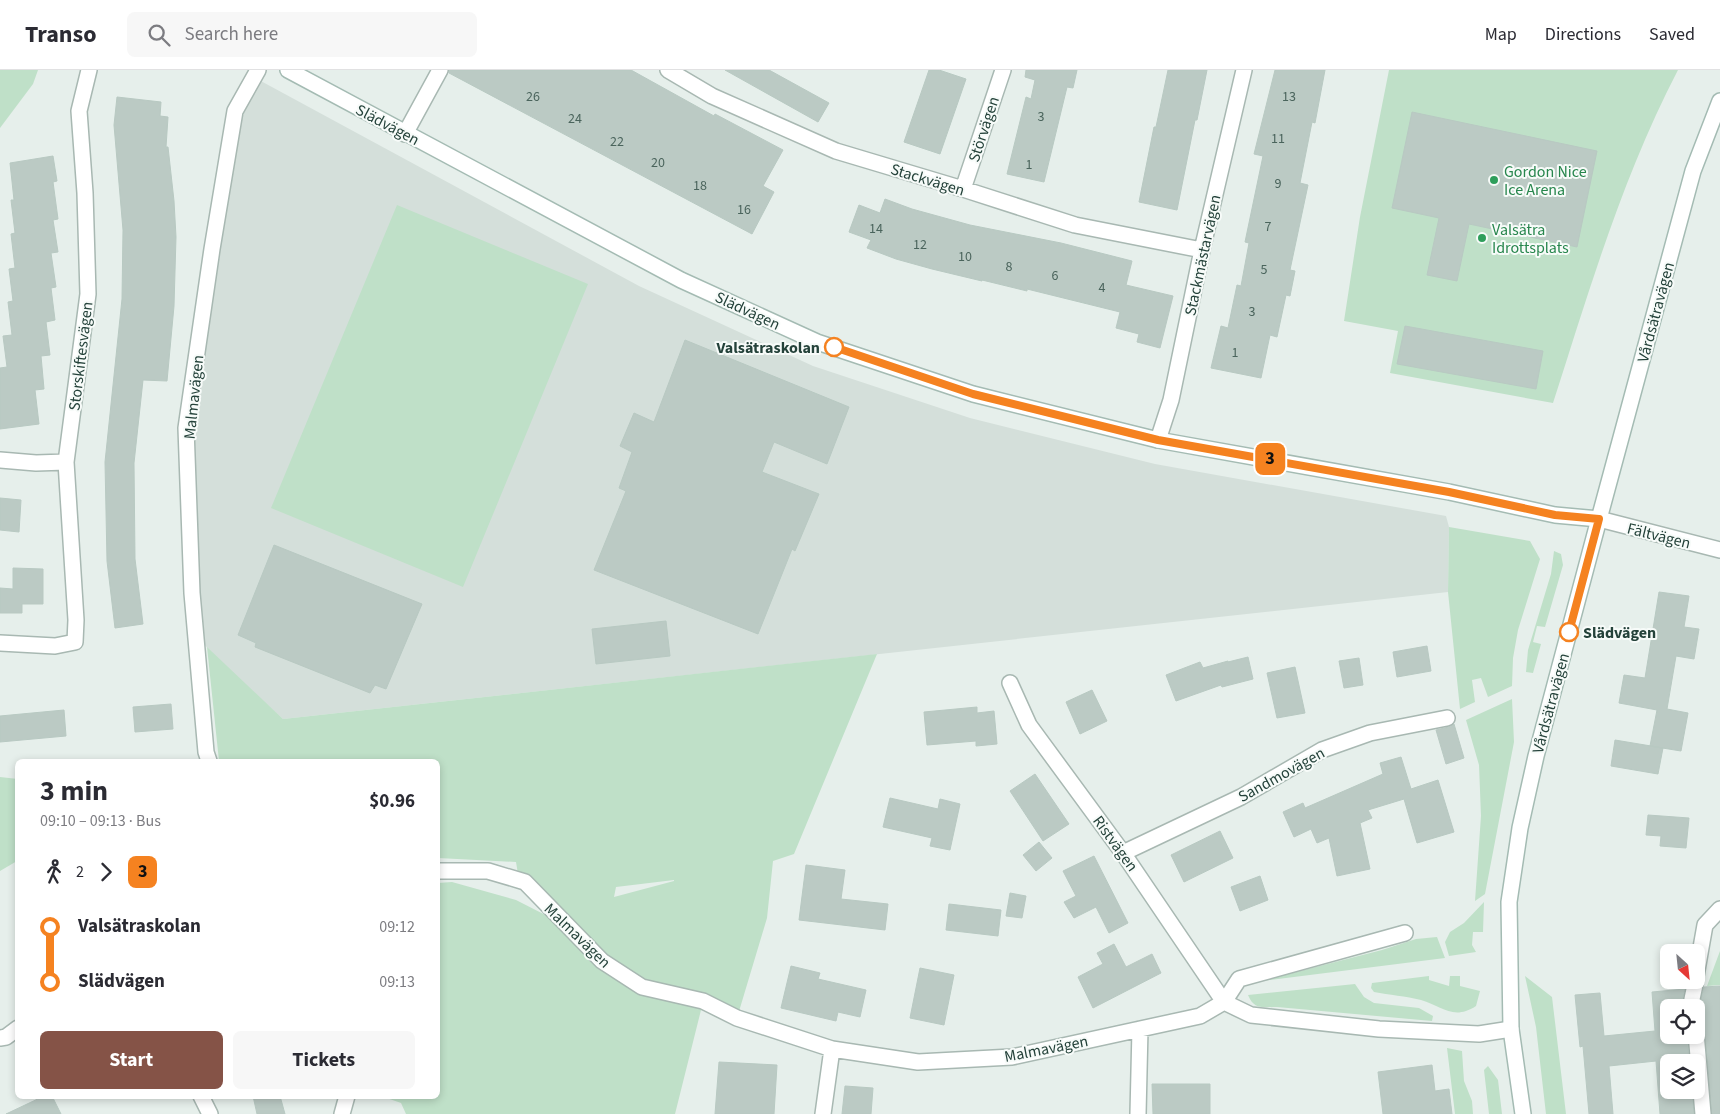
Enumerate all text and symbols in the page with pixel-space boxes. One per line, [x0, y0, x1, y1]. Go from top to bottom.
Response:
search box [127, 12, 477, 57]
text: Transo [25, 17, 97, 52]
icon: search [145, 21, 173, 49]
text: Search here [185, 21, 278, 48]
text: Map [1485, 22, 1517, 47]
text: Directions [1545, 22, 1621, 47]
text: Saved [1649, 22, 1695, 47]
house number: 26 [526, 87, 540, 107]
house number: 13 [1282, 87, 1296, 107]
street label: Störvägen [963, 94, 1005, 165]
street label: Slädvägen [352, 99, 423, 151]
house number: 3 [1038, 107, 1045, 127]
house number: 24 [568, 109, 582, 129]
house number: 11 [1271, 129, 1285, 149]
house number: 22 [610, 132, 624, 152]
house number: 20 [651, 153, 665, 173]
house number: 1 [1026, 155, 1033, 175]
street label: Stackvägen [888, 158, 967, 202]
place label: Gordon Nice Ice Arena [1504, 161, 1587, 201]
house number: 9 [1275, 174, 1282, 194]
marker: Gordon Nice Ice Arena [1488, 174, 1500, 186]
house number: 18 [693, 176, 707, 196]
street label: Stackmästarvägen [1179, 193, 1227, 318]
house number: 16 [737, 200, 751, 220]
house number: 7 [1265, 217, 1272, 237]
house number: 14 [869, 219, 883, 239]
place label: Valsätra Idrottsplats [1492, 219, 1569, 259]
marker: Valsätra Idrottsplats [1476, 232, 1488, 244]
house number: 12 [913, 235, 927, 255]
house number: 10 [958, 247, 972, 267]
house number: 8 [1006, 257, 1013, 277]
house number: 5 [1261, 260, 1268, 280]
street label: Vårdsätravägen [1632, 260, 1680, 365]
house number: 6 [1052, 266, 1059, 286]
house number: 4 [1099, 278, 1106, 298]
street label: Slädvägen [712, 286, 784, 336]
street label: Storskiftesvägen [63, 300, 99, 412]
house number: 3 [1249, 302, 1256, 322]
place label: Valsätraskolan [716, 337, 820, 359]
marker: Valsätraskolan [824, 337, 844, 357]
house number: 1 [1232, 343, 1239, 363]
street label: Malmavägen [179, 354, 209, 440]
line badge: 3 [1254, 443, 1286, 475]
text: 3 [1265, 446, 1275, 471]
street label: Fältvägen [1625, 517, 1693, 554]
marker: Slädvägen [1559, 622, 1579, 642]
place label: Slädvägen [1583, 622, 1656, 644]
street label: Vårdsätravägen [1527, 651, 1575, 756]
street label: Sandmovägen [1234, 742, 1329, 808]
text: 3 min [40, 771, 108, 811]
text: $0.96 [369, 788, 415, 815]
text: 09:10 – 09:13 · Bus [40, 810, 161, 832]
street label: Ristvägen [1087, 811, 1143, 876]
icon: walk [40, 858, 68, 886]
icon: forward [92, 858, 120, 886]
text: 3 [138, 859, 147, 884]
text: 2 [76, 861, 84, 883]
street label: Malmavägen [539, 898, 615, 973]
text: Valsätraskolan [78, 913, 201, 940]
text: 09:12 [379, 916, 415, 938]
north arrow [1660, 944, 1705, 989]
map controls [1660, 944, 1705, 1099]
text: Slädvägen [78, 968, 165, 995]
text: 09:13 [379, 971, 415, 993]
button: locate [1660, 999, 1705, 1044]
street label: Malmavägen [1002, 1030, 1090, 1068]
button: Start [40, 1031, 223, 1089]
button: Tickets [233, 1031, 415, 1089]
button: layers [1660, 1054, 1705, 1099]

